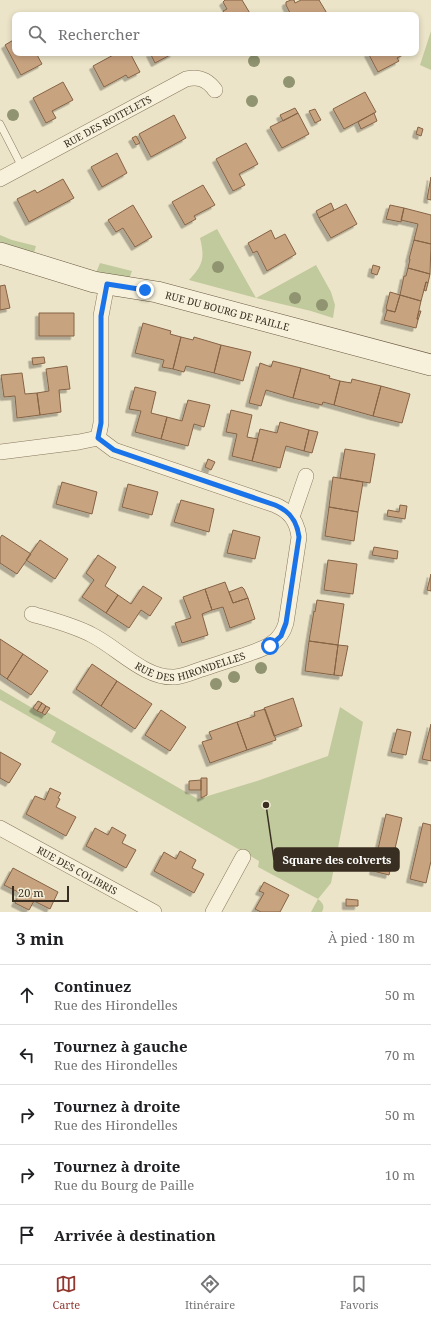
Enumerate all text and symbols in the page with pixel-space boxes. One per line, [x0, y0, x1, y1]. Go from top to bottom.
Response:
search box [12, 12, 419, 56]
icon: search [26, 23, 48, 45]
text: Rechercher [58, 24, 140, 44]
street label: RUE DES ROITELETS [61, 92, 154, 151]
route end [136, 281, 154, 299]
street label: RUE DU BOURG DE PAILLE [164, 288, 291, 334]
route start [261, 637, 279, 655]
street label: RUE DES HIRONDELLES [132, 648, 247, 684]
street label: RUE DES COLIBRIS [35, 843, 120, 898]
callout: Square des colverts [274, 848, 399, 871]
text: Square des colverts [283, 852, 391, 867]
scale bar [12, 884, 69, 903]
text: 20 m [18, 885, 44, 900]
text: 3 min [16, 927, 64, 950]
text: À pied · 180 m [328, 929, 415, 947]
text: Continuez [54, 976, 131, 996]
icon: ahead [16, 984, 38, 1006]
text: 50 m [385, 986, 415, 1004]
text: Rue des Hirondelles [54, 996, 178, 1014]
text: Tournez à gauche [54, 1036, 188, 1056]
icon: left [16, 1044, 38, 1066]
text: 70 m [385, 1046, 415, 1064]
text: Rue des Hirondelles [54, 1056, 178, 1074]
text: Tournez à droite [54, 1096, 180, 1116]
icon: right [16, 1104, 38, 1126]
text: 50 m [385, 1106, 415, 1124]
text: Rue des Hirondelles [54, 1116, 178, 1134]
text: Tournez à droite [54, 1156, 180, 1176]
icon: right [16, 1164, 38, 1186]
text: 10 m [385, 1166, 415, 1184]
text: Rue du Bourg de Paille [54, 1176, 194, 1194]
icon: arrive [16, 1224, 38, 1246]
text: Arrivée à destination [54, 1225, 216, 1245]
tab: Carte [52, 1273, 80, 1312]
tab: Itinéraire [185, 1273, 235, 1312]
tab: Favoris [340, 1273, 379, 1312]

